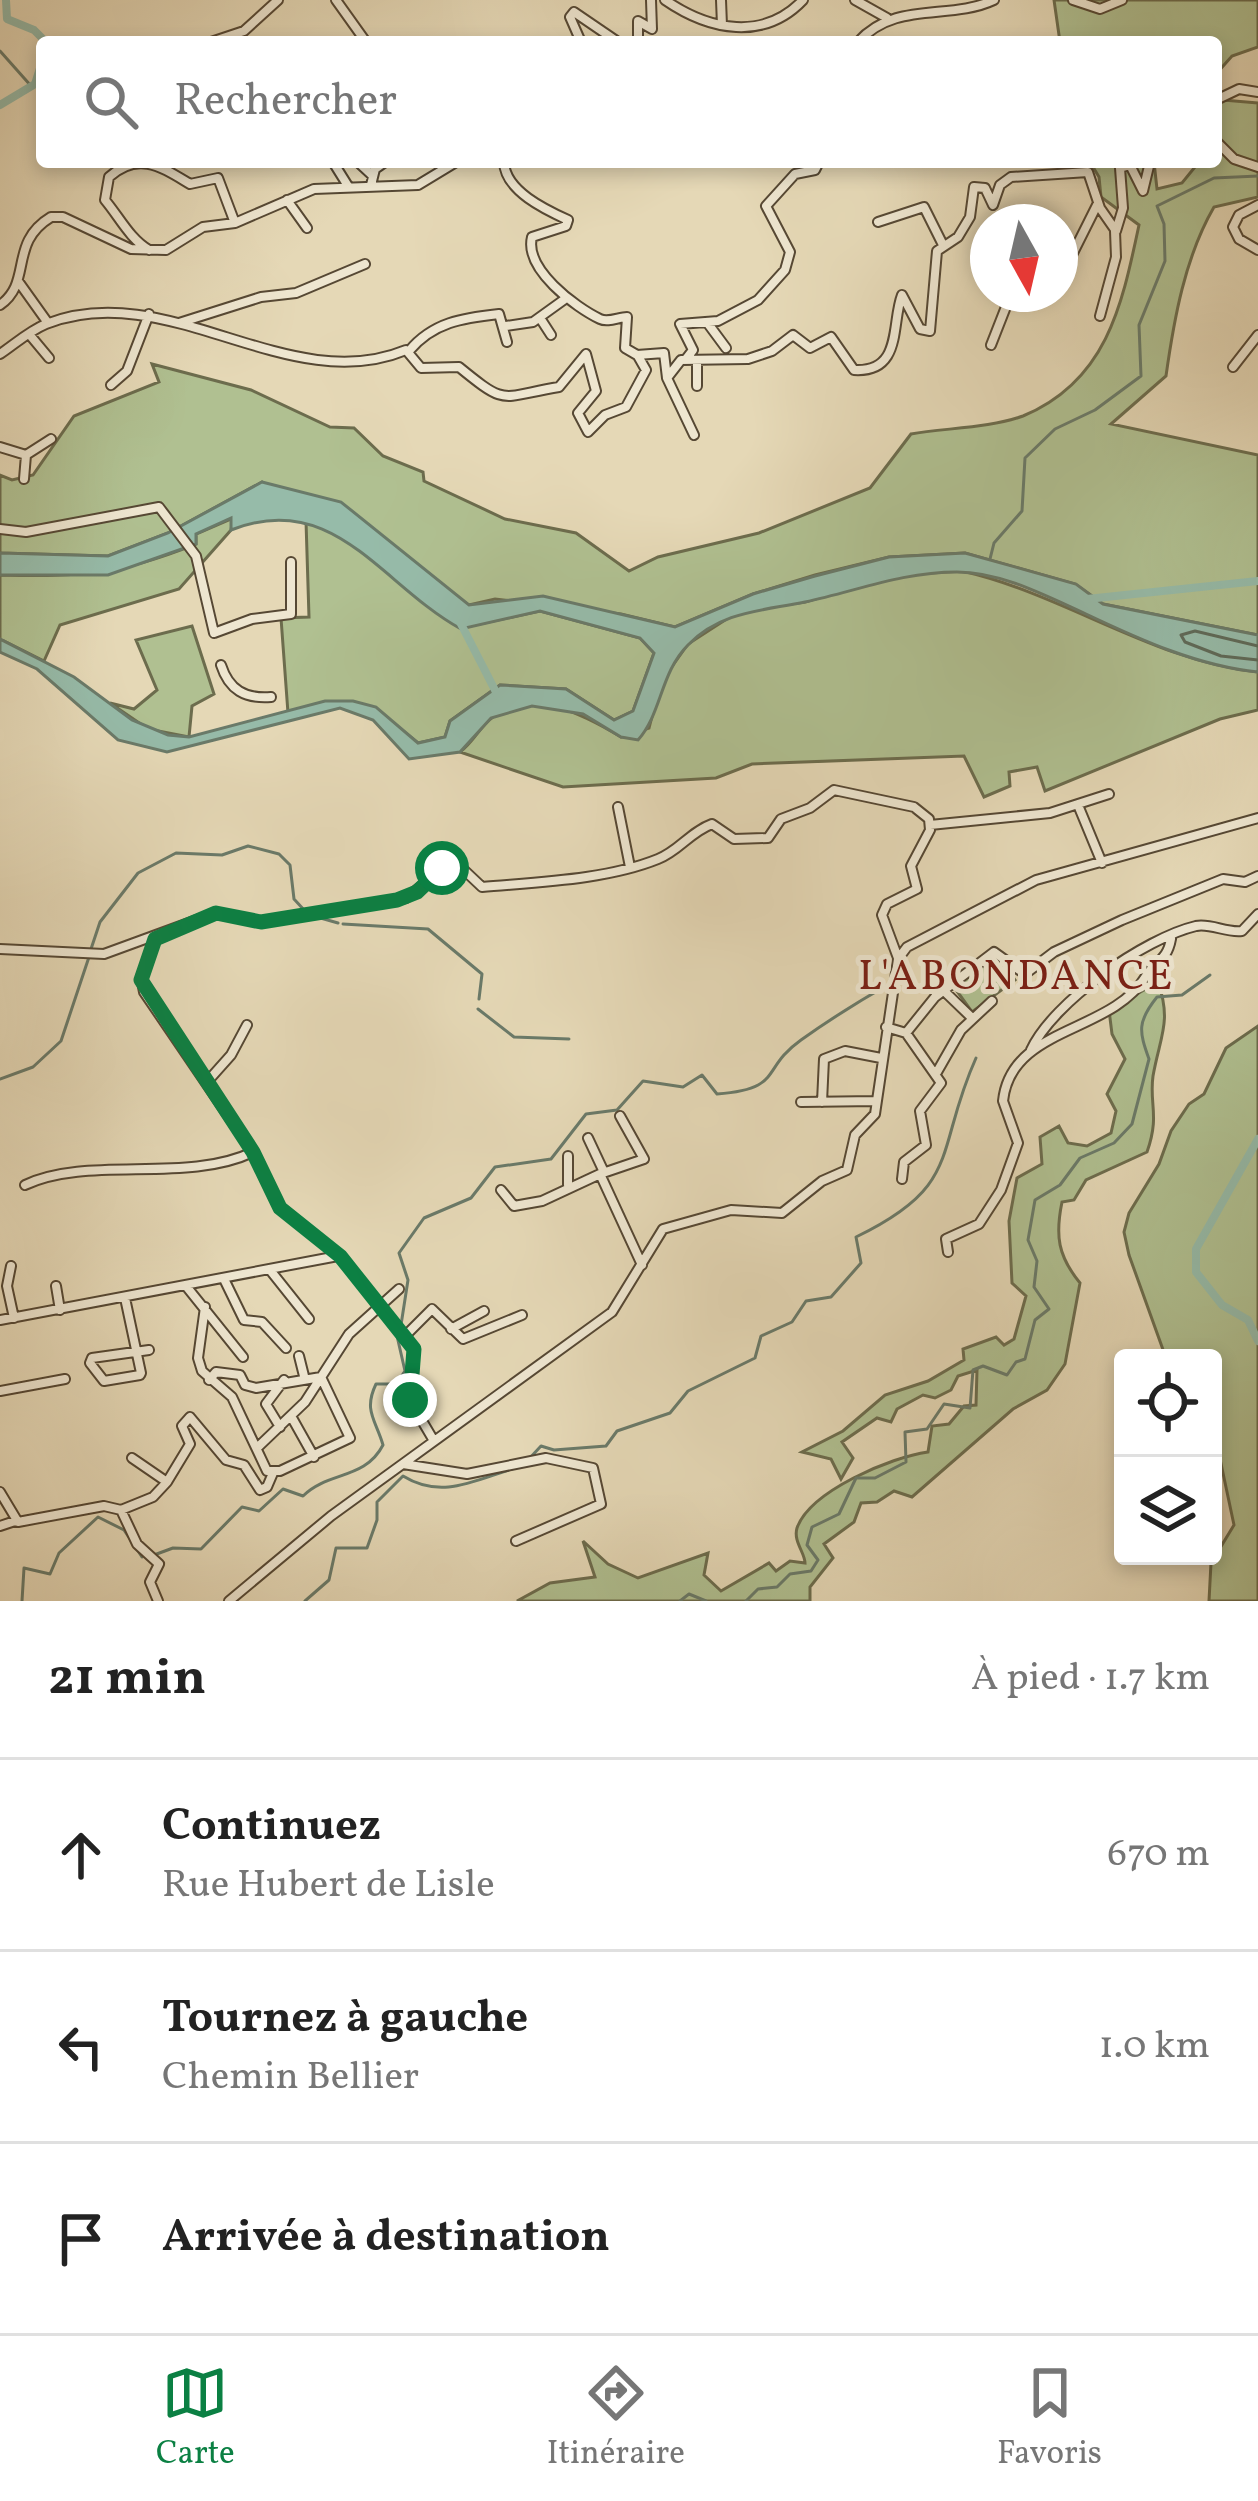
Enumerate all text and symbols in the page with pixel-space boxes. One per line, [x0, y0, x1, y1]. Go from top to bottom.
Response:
search box [36, 36, 1222, 168]
icon: search [78, 69, 144, 135]
text: Rechercher [174, 71, 397, 134]
north arrow [970, 204, 1078, 312]
route start [415, 841, 469, 895]
district label: L'ABONDANCE [858, 949, 1176, 1008]
map controls [1114, 1349, 1222, 1565]
button: locate [1114, 1349, 1222, 1457]
route end [383, 1373, 437, 1427]
button: layers [1114, 1457, 1222, 1565]
text: 21 min [48, 1644, 206, 1715]
text: À pied · 1.7 km [971, 1652, 1210, 1706]
text: Continuez [162, 1796, 381, 1859]
icon: ahead [48, 1822, 114, 1888]
text: 670 m [1107, 1828, 1210, 1882]
text: Rue Hubert de Lisle [162, 1859, 495, 1913]
text: Tournez à gauche [162, 1988, 528, 2051]
icon: left [48, 2014, 114, 2080]
text: 1.0 km [1099, 2020, 1210, 2074]
text: Chemin Bellier [162, 2051, 419, 2105]
icon: arrive [48, 2206, 114, 2272]
text: Arrivée à destination [162, 2207, 610, 2270]
tab: Carte [156, 2360, 235, 2478]
tab: Itinéraire [547, 2360, 685, 2478]
tab: Favoris [997, 2360, 1102, 2478]

